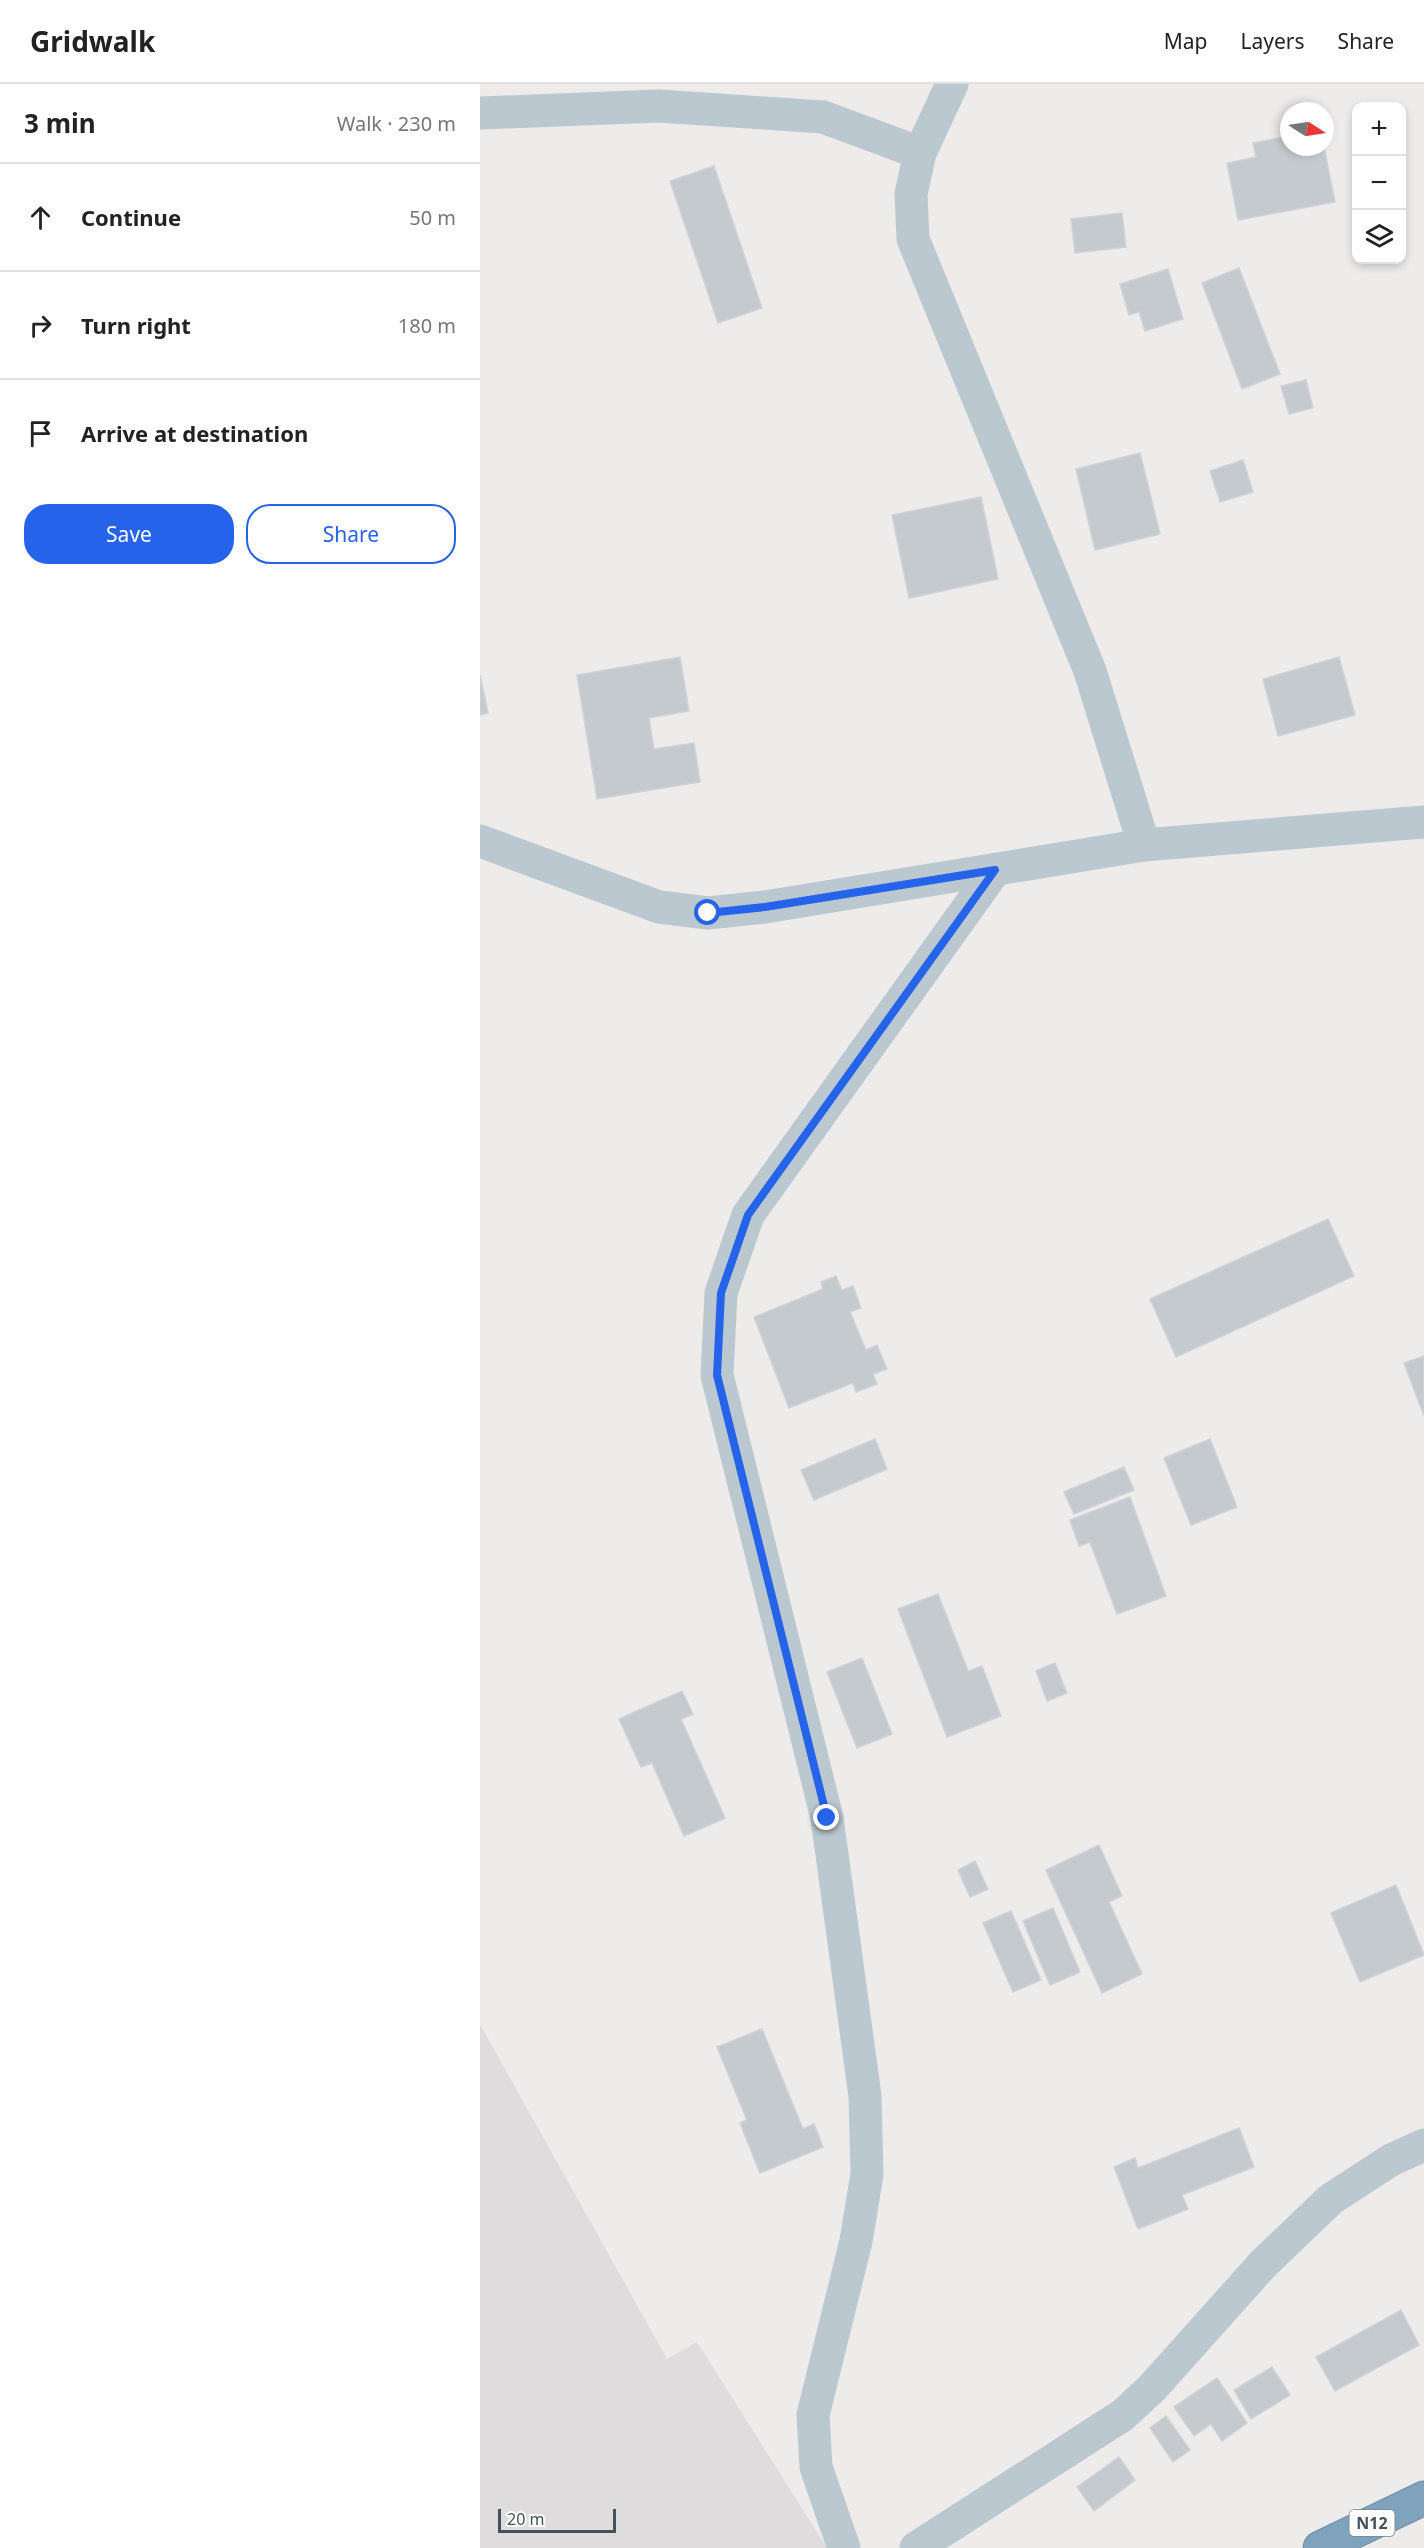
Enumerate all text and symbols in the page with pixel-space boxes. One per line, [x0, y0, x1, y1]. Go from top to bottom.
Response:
text: Gridwalk [30, 22, 155, 60]
text: Map [1164, 27, 1208, 55]
text: Layers [1241, 27, 1305, 55]
text: Share [1338, 27, 1394, 55]
north arrow [1280, 102, 1334, 156]
map controls [1352, 102, 1406, 264]
button: + [1352, 102, 1406, 156]
text: 3 min [24, 105, 96, 141]
text: Walk · 230 m [337, 110, 456, 137]
button: − [1352, 156, 1406, 210]
icon: ahead [24, 201, 57, 234]
text: Continue [81, 202, 181, 232]
text: 50 m [409, 204, 456, 231]
button: layers [1352, 210, 1406, 264]
icon: right [24, 309, 57, 342]
text: Turn right [81, 310, 191, 340]
text: 180 m [398, 312, 456, 339]
icon: arrive [24, 417, 57, 450]
text: Arrive at destination [81, 418, 308, 448]
button: Save [24, 504, 234, 564]
button: Share [246, 504, 456, 564]
route start [694, 899, 720, 925]
route end [813, 1804, 839, 1830]
scale bar [498, 2506, 616, 2534]
text: 20 m [507, 2508, 544, 2530]
road number: N12 [1350, 2510, 1394, 2536]

